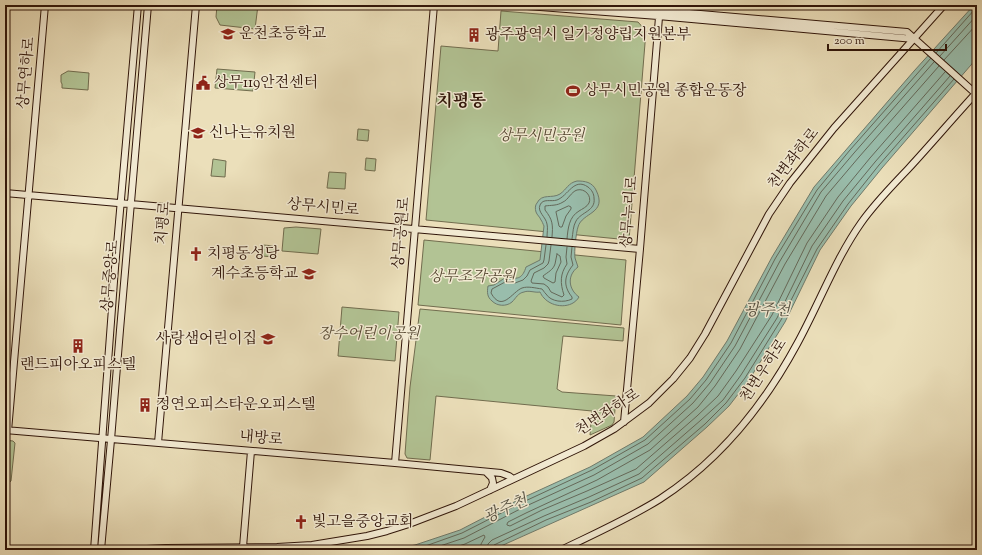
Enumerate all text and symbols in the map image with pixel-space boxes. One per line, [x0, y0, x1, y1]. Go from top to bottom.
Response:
place label: 운천초등학교 [239, 24, 326, 45]
place label: 광주광역시 일가정양립지원본부 [485, 25, 692, 46]
school or university icon: 운천초등학교 [220, 26, 236, 42]
scale bar [828, 26, 946, 52]
building icon: 광주광역시 일가정양립지원본부 [466, 27, 482, 43]
text: 200 m [834, 32, 865, 50]
street label: 상무연하로 [13, 35, 41, 110]
place label: 상무119안전센터 [214, 73, 318, 94]
public building icon: 상무119안전센터 [195, 75, 211, 91]
place label: 상무시민공원 종합운동장 [584, 81, 747, 102]
sports icon: 상무시민공원 종합운동장 [565, 83, 581, 99]
district label: 치평동 [436, 90, 486, 114]
place label: 신나는유치원 [209, 123, 296, 144]
street label: 천변좌하로 [763, 124, 825, 194]
school or university icon: 신나는유치원 [190, 125, 206, 141]
park label: 상무시민공원 [498, 126, 586, 147]
street label: 상무누리로 [616, 174, 644, 249]
street label: 상무시민로 [286, 194, 361, 222]
street label: 상무공원로 [388, 195, 416, 270]
street label: 치평로 [152, 200, 176, 246]
street label: 상무중앙로 [97, 238, 125, 313]
place label: 치평동성당 [207, 244, 280, 265]
church icon: 치평동성당 [188, 246, 204, 262]
place label: 계수초등학교 [211, 264, 298, 285]
school or university icon: 계수초등학교 [301, 266, 317, 282]
park label: 상무조각공원 [429, 267, 517, 288]
water label: 광주천 [744, 300, 792, 323]
park label: 장수어린이공원 [318, 324, 421, 345]
place label: 사랑샘어린이집 [156, 329, 257, 350]
school or university icon: 사랑샘어린이집 [260, 331, 276, 347]
street label: 천변우하로 [735, 334, 793, 407]
building icon: 랜드피아오피스텔 [70, 338, 86, 354]
place label: 랜드피아오피스텔 [20, 355, 136, 376]
street label: 천변좌하로 [572, 384, 645, 442]
place label: 정연오피스타운오피스텔 [156, 395, 315, 416]
building icon: 정연오피스타운오피스텔 [137, 397, 153, 413]
street label: 내방로 [238, 427, 284, 451]
water label: 광주천 [480, 489, 533, 530]
place label: 빛고을중앙교회 [312, 512, 413, 533]
church icon: 빛고을중앙교회 [293, 514, 309, 530]

